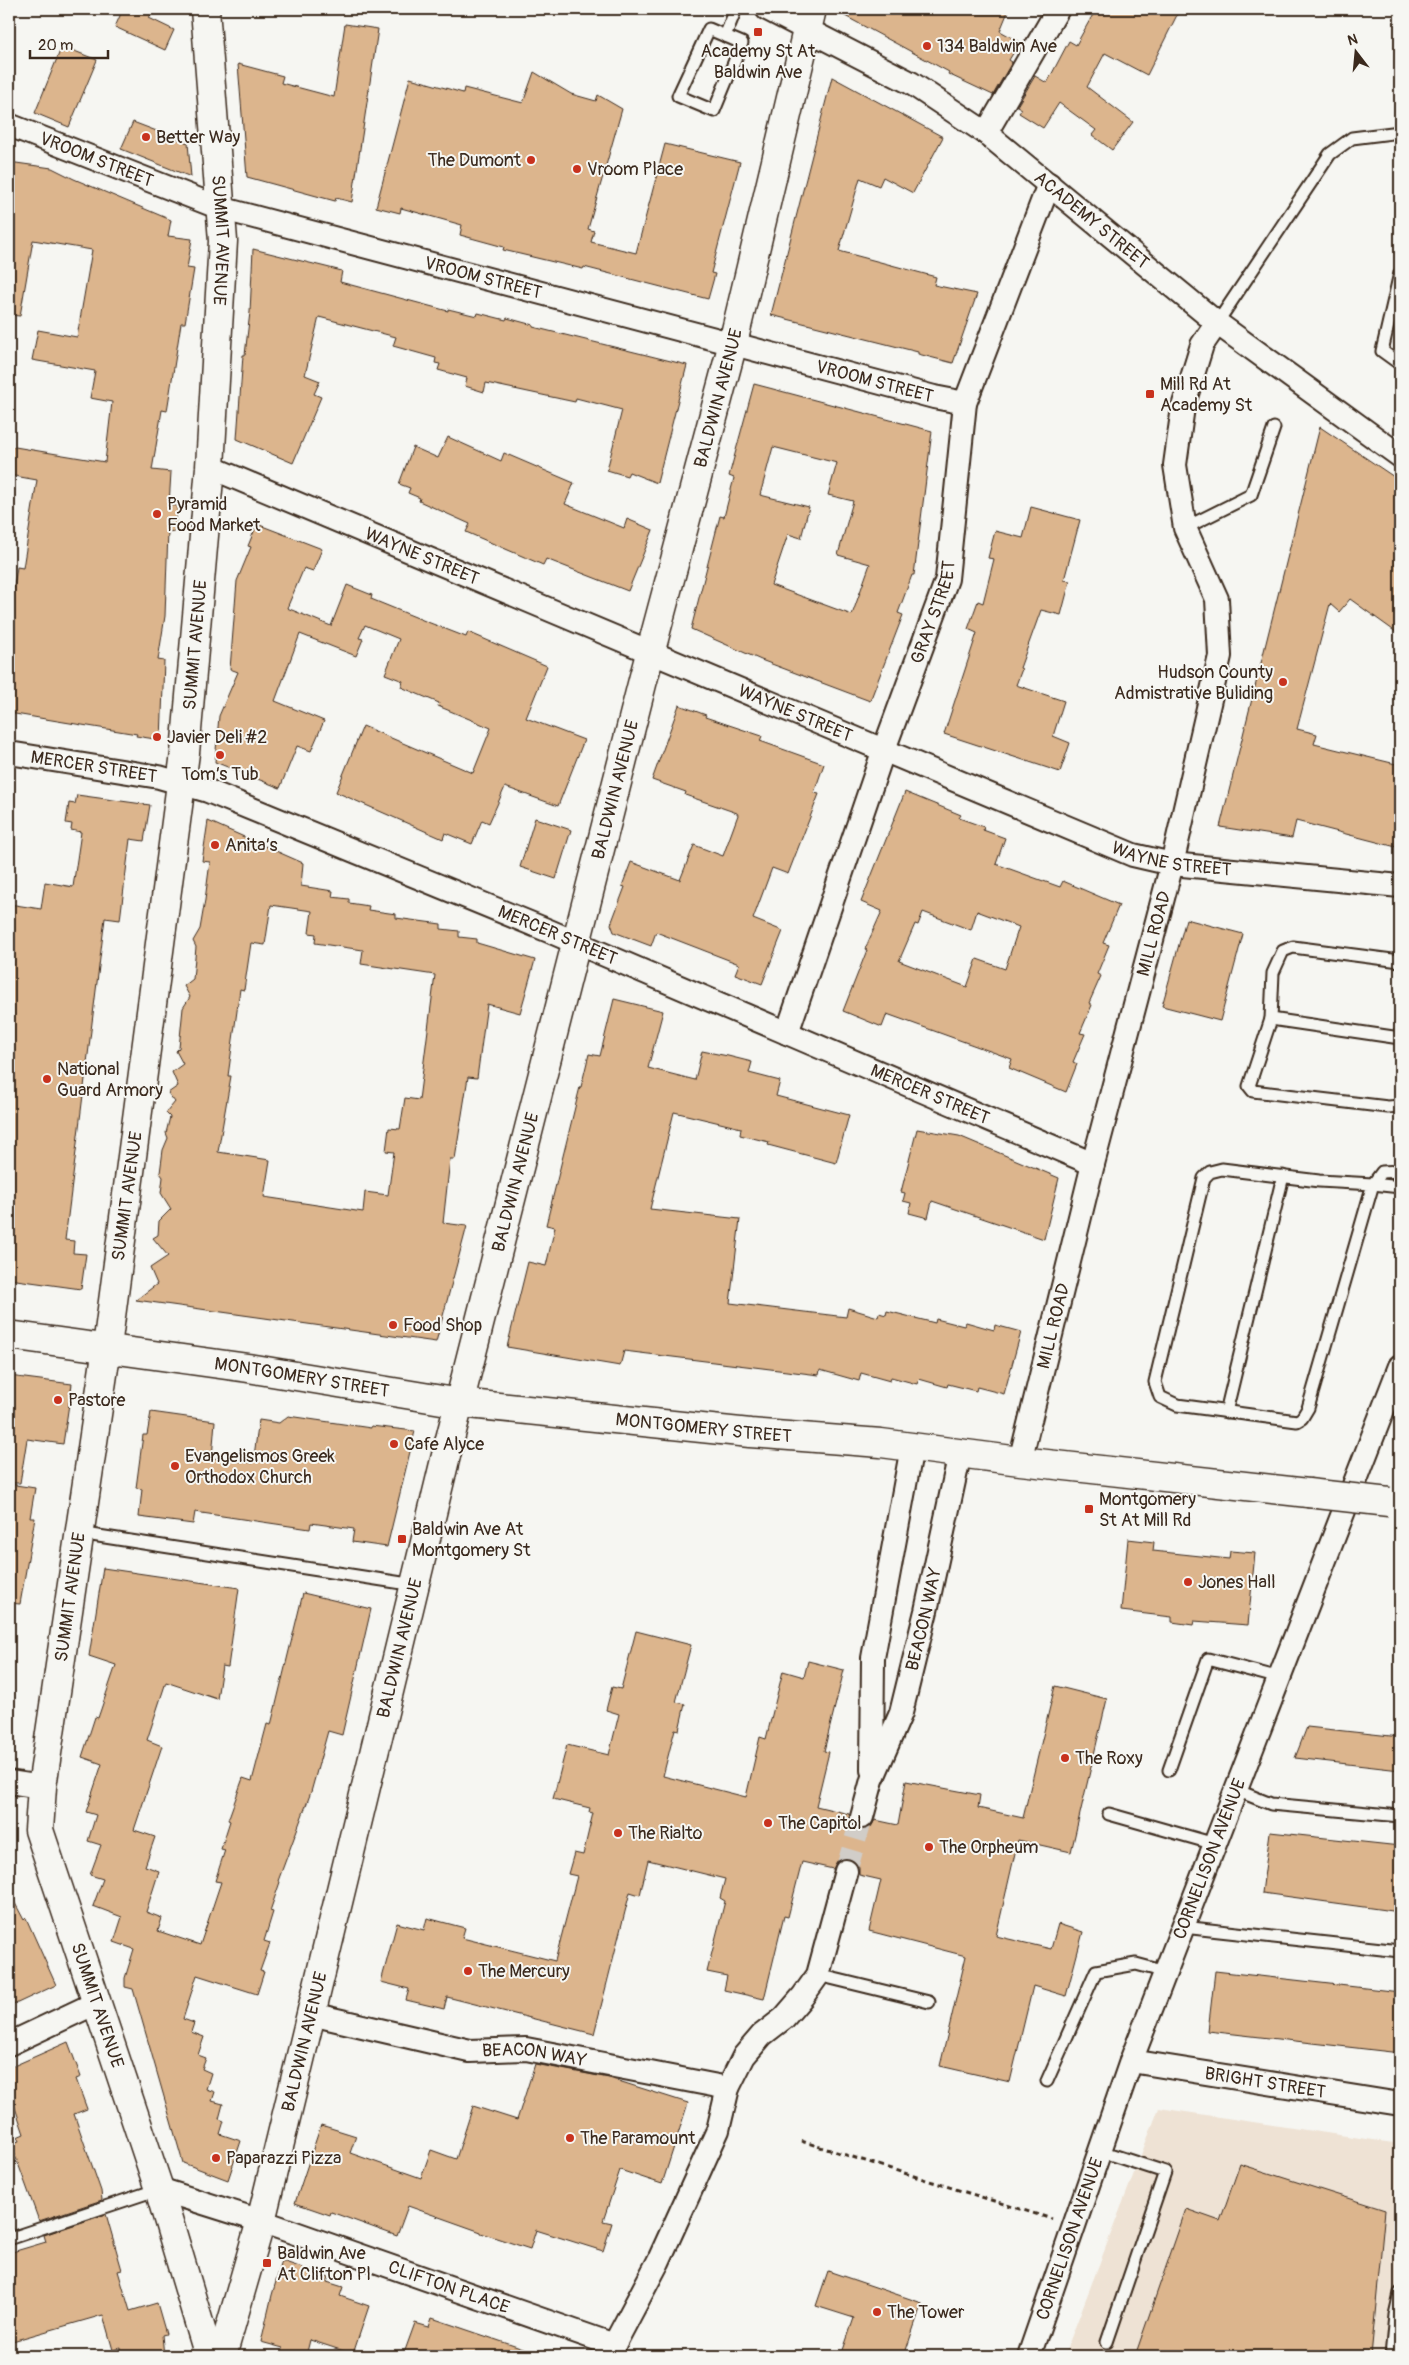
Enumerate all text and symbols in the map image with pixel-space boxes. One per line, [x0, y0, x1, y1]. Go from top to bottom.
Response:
marker: Academy St At Baldwin Ave [752, 26, 764, 38]
scale bar [30, 28, 108, 60]
north arrow [1332, 28, 1382, 78]
text: N [1346, 31, 1359, 49]
place label: 134 Baldwin Ave [937, 35, 1057, 58]
text: 20 m [38, 36, 73, 55]
place label: Academy St At Baldwin Ave [700, 40, 816, 84]
marker: 134 Baldwin Ave [921, 40, 933, 52]
place label: Better Way [156, 126, 241, 149]
street label: VROOM STREET [36, 127, 157, 193]
marker: Better Way [140, 131, 152, 143]
place label: The Dumont [428, 149, 522, 172]
marker: The Dumont [525, 154, 537, 166]
place label: Vroom Place [587, 158, 683, 181]
marker: Vroom Place [571, 163, 583, 175]
street label: ACADEMY STREET [1029, 166, 1154, 274]
street label: SUMMIT AVENUE [206, 174, 234, 306]
street label: VROOM STREET [422, 252, 544, 305]
street label: BALDWIN AVENUE [689, 326, 748, 470]
street label: VROOM STREET [813, 355, 936, 408]
place label: Mill Rd At Academy St [1160, 373, 1253, 417]
marker: Mill Rd At Academy St [1144, 388, 1156, 400]
place label: Pyramid Food Market [167, 493, 261, 537]
marker: Pyramid Food Market [151, 508, 163, 520]
street label: WAYNE STREET [361, 522, 482, 591]
street label: GRAY STREET [906, 559, 961, 667]
street label: SUMMIT AVENUE [178, 579, 213, 711]
place label: Hudson County Admistrative Buliding [1114, 661, 1273, 705]
marker: Hudson County Admistrative Buliding [1277, 676, 1289, 688]
street label: WAYNE STREET [735, 679, 856, 748]
street label: BALDWIN AVENUE [587, 718, 644, 862]
place label: Javier Deli #2 [167, 726, 267, 749]
marker: Javier Deli #2 [151, 731, 163, 743]
street label: MERCER STREET [29, 746, 159, 788]
marker: Tom’s Tub [214, 749, 226, 761]
place label: Tom’s Tub [181, 763, 259, 786]
place label: Anita’s [225, 834, 277, 857]
street label: WAYNE STREET [1108, 836, 1232, 882]
marker: Anita’s [209, 839, 221, 851]
street label: MILL ROAD [1132, 889, 1176, 979]
street label: MERCER STREET [494, 900, 621, 971]
place label: National Guard Armory [57, 1058, 163, 1102]
street label: MERCER STREET [867, 1059, 993, 1130]
marker: National Guard Armory [41, 1073, 53, 1085]
street label: BALDWIN AVENUE [487, 1110, 545, 1255]
street label: SUMMIT AVENUE [107, 1130, 148, 1262]
street label: MILL ROAD [1032, 1281, 1075, 1371]
place label: Food Shop [403, 1314, 482, 1337]
marker: Food Shop [387, 1319, 399, 1331]
street label: MONTGOMERY STREET [213, 1352, 391, 1403]
place label: Pastore [68, 1389, 126, 1412]
marker: Pastore [52, 1394, 64, 1406]
street label: MONTGOMERY STREET [614, 1408, 792, 1448]
place label: Cafe Alyce [404, 1433, 484, 1456]
marker: Cafe Alyce [388, 1438, 400, 1450]
place label: Evangelismos Greek Orthodox Church [185, 1445, 335, 1489]
marker: Evangelismos Greek Orthodox Church [169, 1460, 181, 1472]
place label: Montgomery St At Mill Rd [1099, 1488, 1196, 1532]
marker: Montgomery St At Mill Rd [1083, 1503, 1095, 1515]
place label: Baldwin Ave At Montgomery St [412, 1518, 531, 1562]
street label: SUMMIT AVENUE [50, 1531, 91, 1663]
marker: Baldwin Ave At Montgomery St [396, 1533, 408, 1545]
street label: BEACON WAY [901, 1565, 947, 1673]
place label: Jones Hall [1198, 1571, 1275, 1594]
street label: BALDWIN AVENUE [372, 1576, 428, 1720]
marker: Jones Hall [1182, 1576, 1194, 1588]
place label: The Roxy [1075, 1747, 1143, 1770]
marker: The Roxy [1059, 1752, 1071, 1764]
street label: CORNELISON AVENUE [1168, 1775, 1251, 1943]
place label: The Capitol [778, 1812, 862, 1835]
marker: The Capitol [762, 1817, 774, 1829]
place label: The Rialto [628, 1822, 703, 1845]
marker: The Rialto [612, 1827, 624, 1839]
place label: The Orpheum [939, 1836, 1038, 1859]
marker: The Orpheum [923, 1841, 935, 1853]
street label: SUMMIT AVENUE [66, 1940, 129, 2071]
place label: The Mercury [478, 1960, 570, 1983]
marker: The Mercury [462, 1965, 474, 1977]
street label: BALDWIN AVENUE [277, 1969, 333, 2114]
street label: BEACON WAY [482, 2038, 589, 2073]
street label: BRIGHT STREET [1203, 2062, 1327, 2104]
place label: The Paramount [580, 2127, 696, 2150]
marker: The Paramount [564, 2132, 576, 2144]
place label: Paparazzi Pizza [226, 2147, 341, 2170]
marker: Paparazzi Pizza [210, 2152, 222, 2164]
street label: CORNELISON AVENUE [1031, 2155, 1109, 2323]
place label: Baldwin Ave At Clifton Pl [277, 2242, 371, 2286]
street label: CLIFTON PLACE [385, 2256, 512, 2319]
marker: Baldwin Ave At Clifton Pl [261, 2257, 273, 2269]
place label: The Tower [887, 2301, 965, 2324]
marker: The Tower [871, 2306, 883, 2318]

